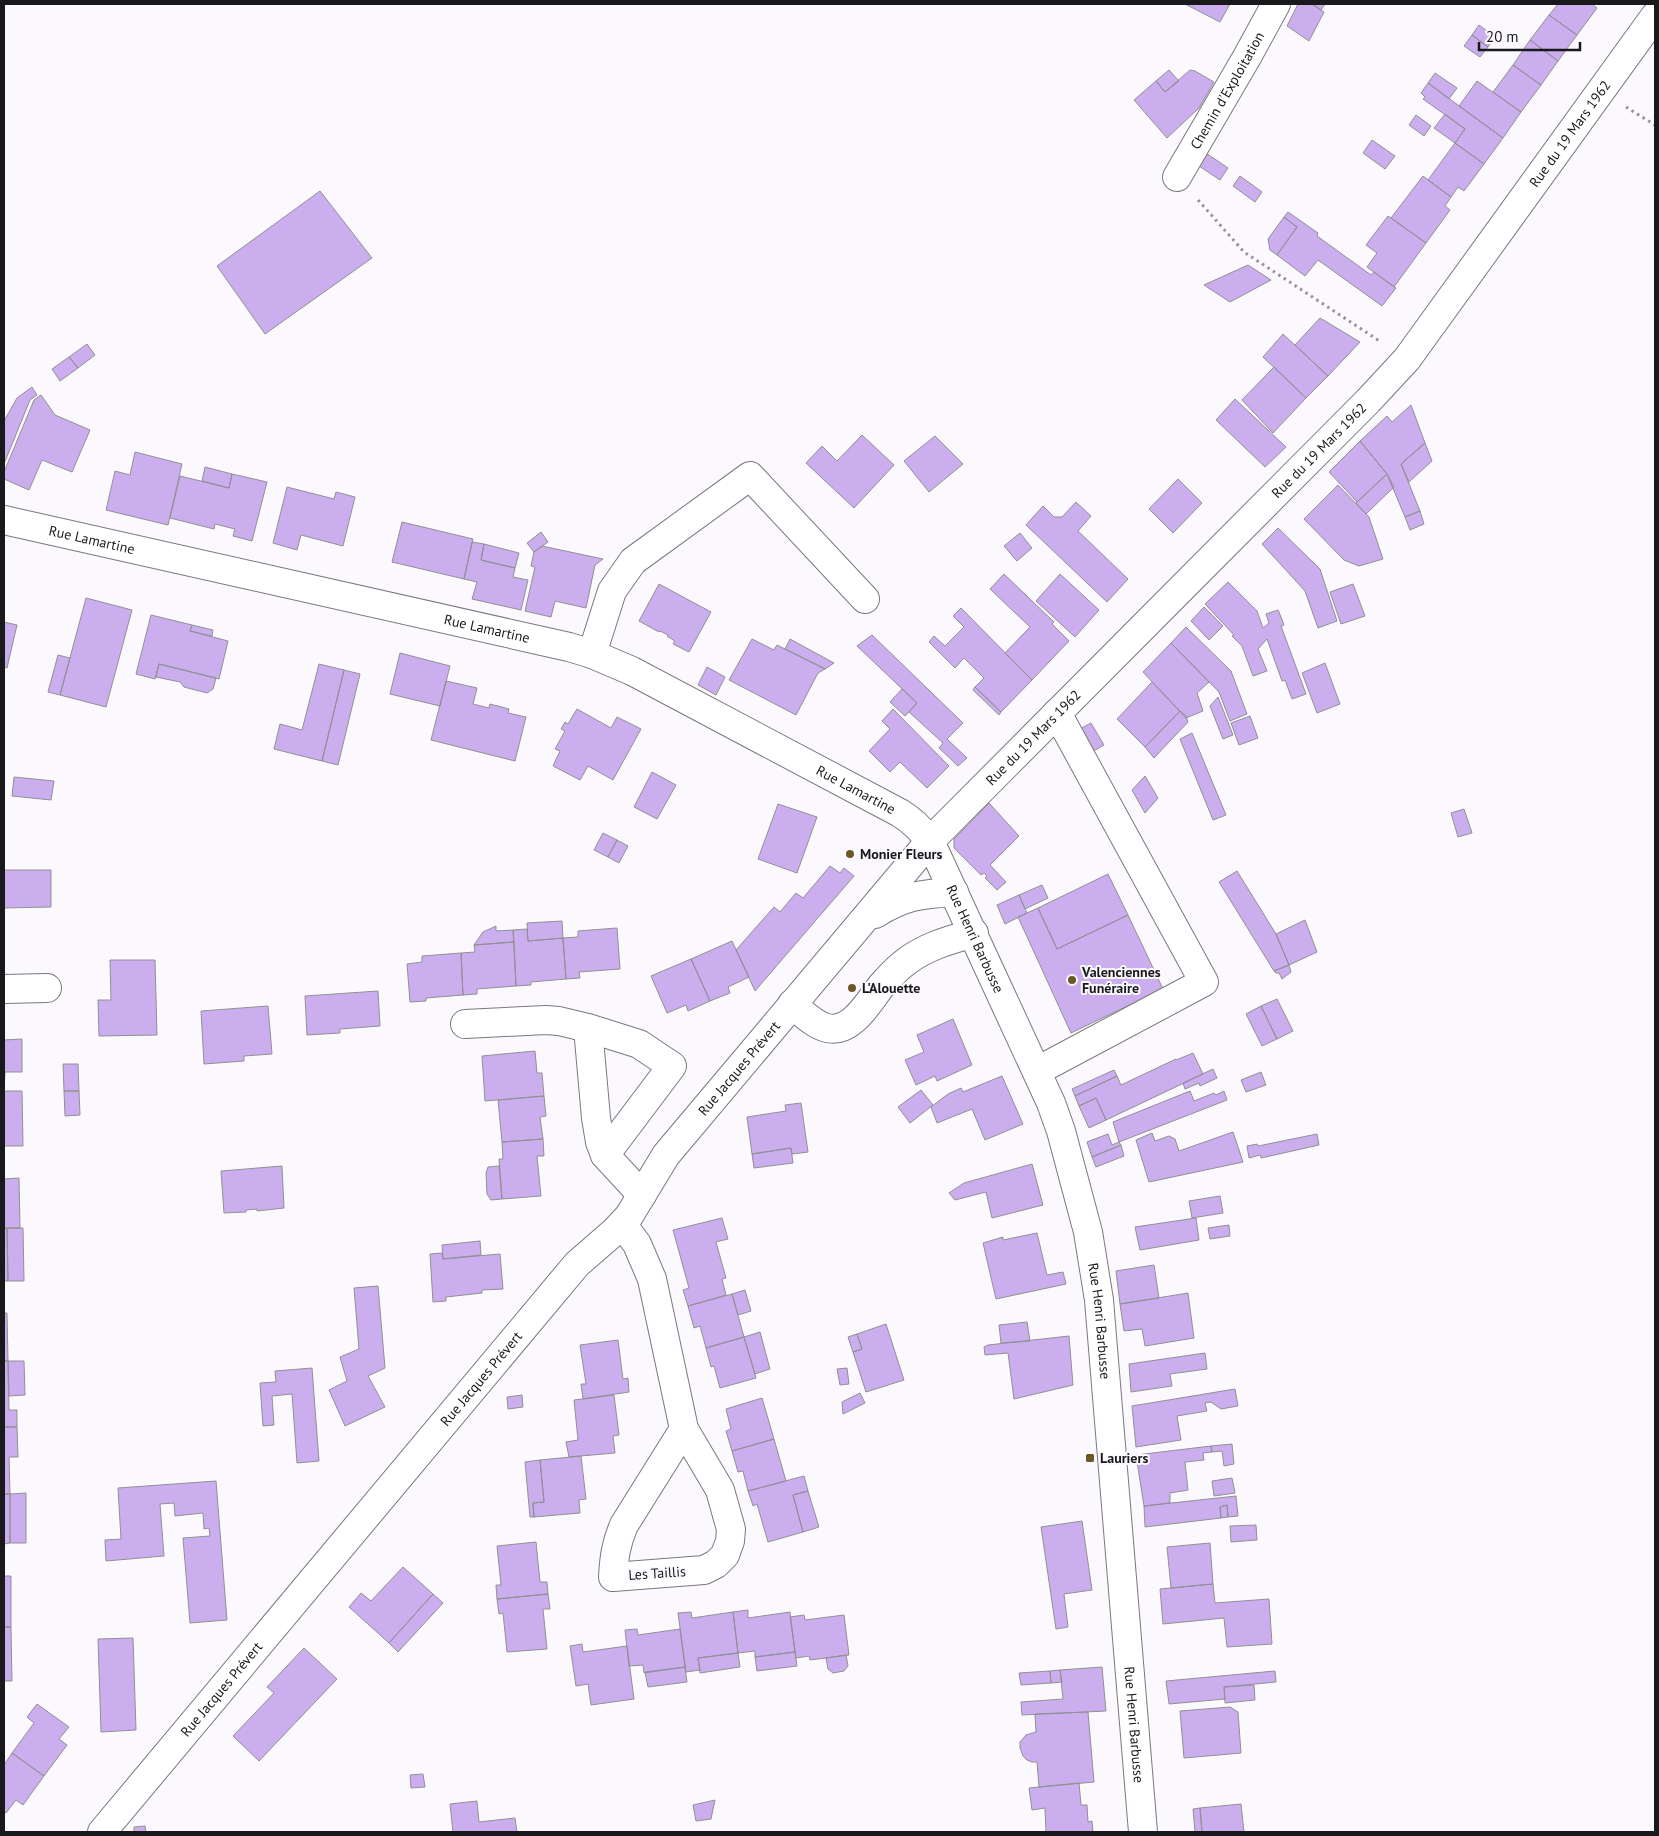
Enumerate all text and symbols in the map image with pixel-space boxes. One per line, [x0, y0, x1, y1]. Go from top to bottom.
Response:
scale bar [1479, 20, 1580, 52]
text: 20 m [1486, 27, 1519, 46]
street label: Chemin d'Exploitation [1186, 28, 1268, 153]
street label: Rue du 19 Mars 1962 [1525, 77, 1615, 191]
street label: Rue du 19 Mars 1962 [1267, 399, 1370, 502]
street label: Rue Lamartine [47, 521, 136, 558]
street label: Rue Lamartine [442, 610, 532, 647]
street label: Rue du 19 Mars 1962 [982, 686, 1084, 789]
street label: Rue Lamartine [813, 761, 899, 818]
place label: Monier Fleurs [860, 845, 942, 863]
marker: Monier Fleurs [844, 848, 856, 860]
street label: Rue Henri Barbusse [942, 882, 1008, 996]
place label: Valenciennes Funéraire [1081, 963, 1161, 997]
marker: Valenciennes Funéraire [1066, 974, 1078, 986]
place label: L'Alouette [862, 979, 920, 997]
marker: L'Alouette [846, 982, 858, 994]
street label: Rue Jacques Prévert [694, 1017, 784, 1119]
street label: Rue Henri Barbusse [1084, 1262, 1115, 1380]
street label: Rue Jacques Prévert [436, 1327, 526, 1430]
place label: Lauriers [1100, 1449, 1148, 1467]
marker: Lauriers [1084, 1452, 1096, 1464]
street label: Les Taillis [628, 1562, 686, 1584]
street label: Rue Jacques Prévert [177, 1638, 266, 1740]
street label: Rue Henri Barbusse [1120, 1666, 1148, 1784]

